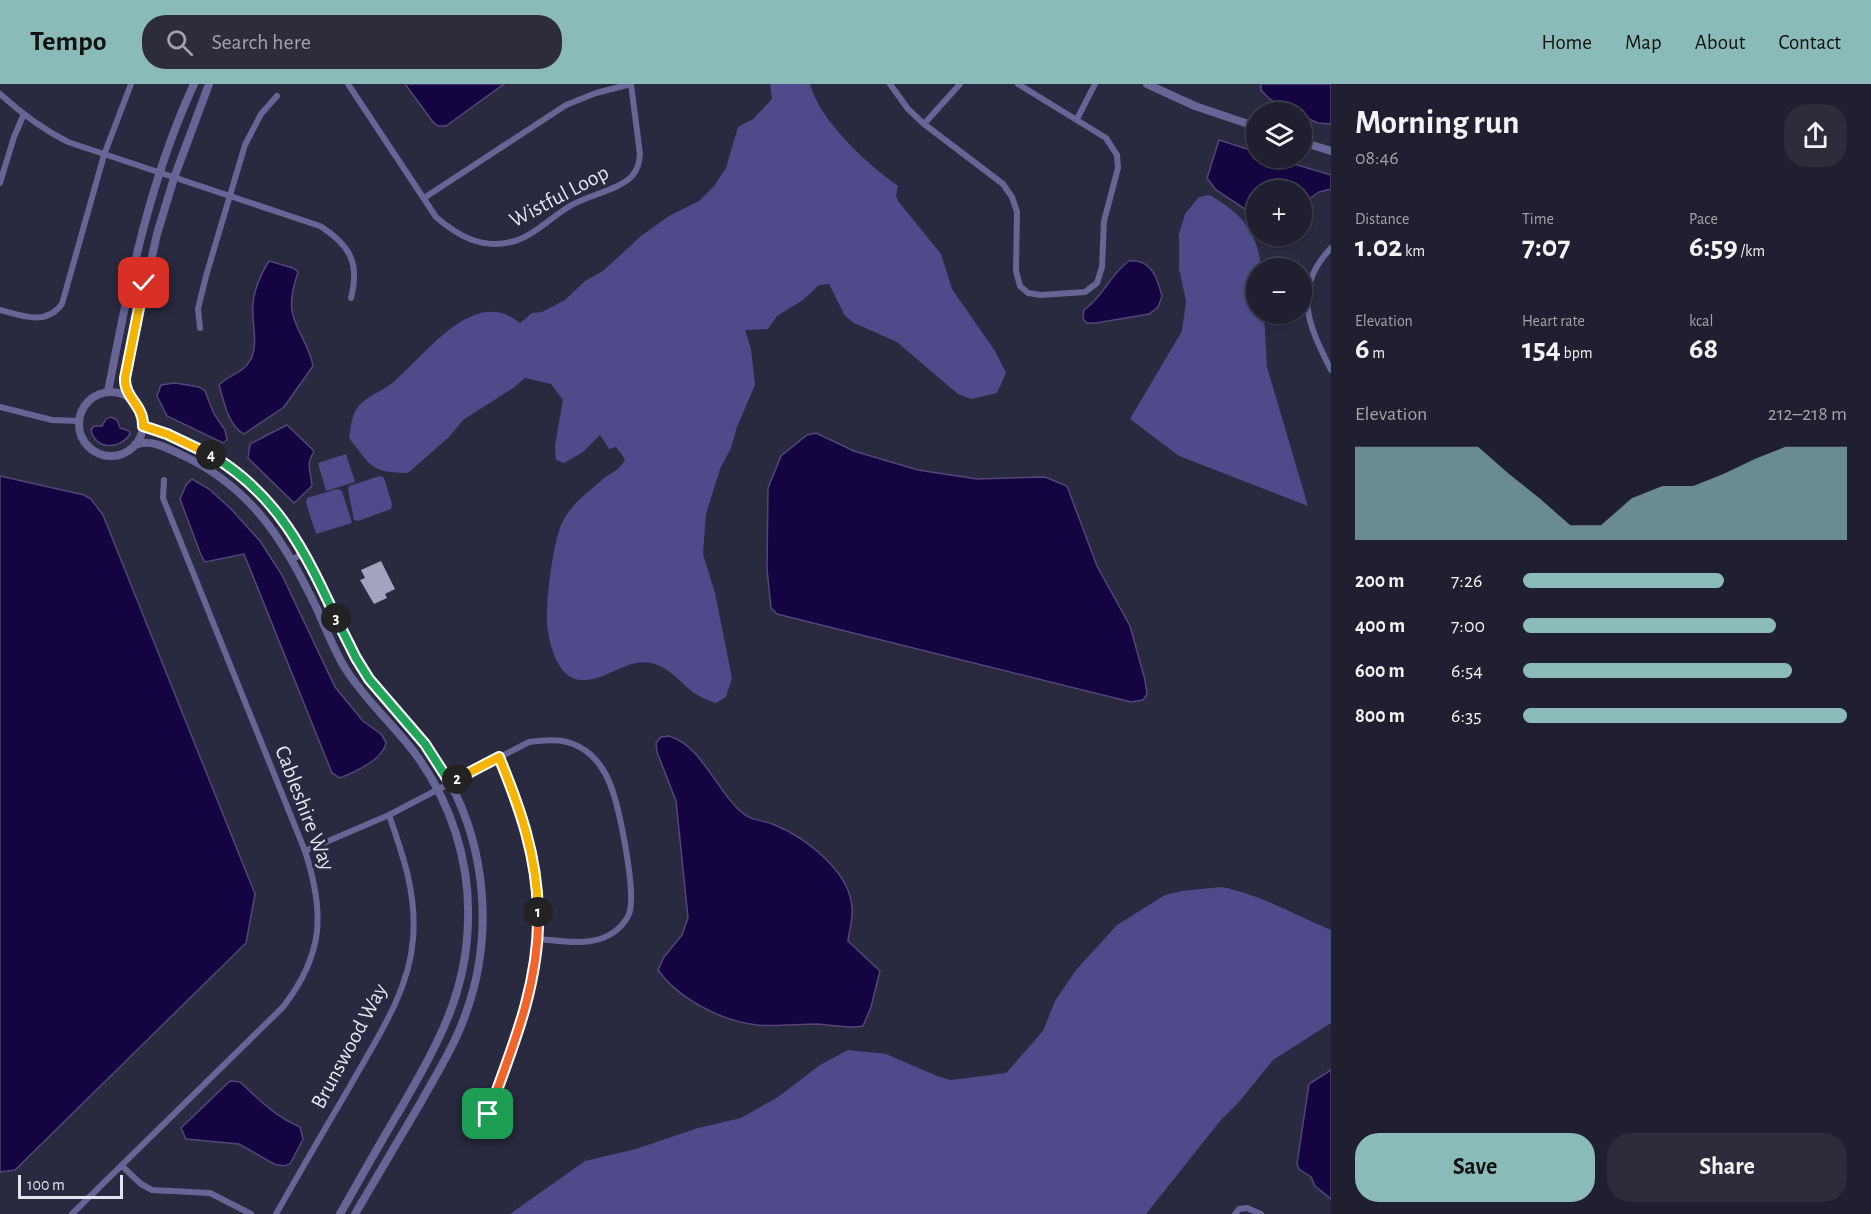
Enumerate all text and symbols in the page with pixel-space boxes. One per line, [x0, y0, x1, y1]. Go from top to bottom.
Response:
search box [142, 15, 562, 69]
icon: search [163, 26, 196, 59]
text: Tempo [30, 28, 106, 56]
text: Search here [211, 31, 311, 53]
text: Home [1541, 32, 1592, 53]
text: Map [1625, 32, 1662, 53]
text: About [1695, 32, 1745, 53]
text: Contact [1778, 32, 1841, 53]
map controls [1246, 102, 1312, 324]
button: layers [1246, 102, 1312, 168]
button: share [1784, 104, 1847, 167]
text: Morning run [1355, 107, 1519, 140]
text: 08:46 [1355, 148, 1399, 168]
street label: Wistful Loop [506, 161, 612, 231]
button: + [1246, 180, 1312, 246]
text: Distance [1355, 211, 1409, 227]
text: Time [1522, 211, 1554, 227]
text: Pace [1689, 211, 1718, 227]
text: 1.02 [1355, 232, 1402, 262]
text: 7:07 [1522, 232, 1570, 262]
text: 6:59 [1689, 232, 1738, 262]
text: km [1402, 243, 1425, 259]
text: /km [1738, 243, 1765, 259]
pin [118, 257, 169, 308]
button: − [1246, 258, 1312, 324]
icon: check [127, 266, 160, 299]
text: Elevation [1355, 313, 1413, 329]
text: Heart rate [1522, 313, 1585, 329]
text: kcal [1689, 313, 1713, 329]
text: 6 [1355, 334, 1370, 364]
text: 154 [1522, 334, 1561, 364]
text: 68 [1689, 334, 1718, 364]
text: m [1370, 345, 1385, 361]
text: bpm [1561, 345, 1593, 361]
text: Elevation [1355, 404, 1427, 424]
text: 212–218 m [1768, 404, 1847, 424]
pin: 4 [196, 440, 226, 470]
text: 4 [207, 447, 215, 463]
text: 200 m [1355, 571, 1404, 591]
text: 7:26 [1451, 571, 1482, 591]
pin: 3 [321, 603, 351, 633]
text: 3 [333, 610, 339, 626]
text: 400 m [1355, 616, 1405, 636]
text: 7:00 [1451, 616, 1485, 636]
text: 600 m [1355, 661, 1405, 681]
text: 6:54 [1451, 661, 1483, 681]
text: 800 m [1355, 706, 1405, 726]
text: 6:35 [1451, 706, 1482, 726]
street label: Cableshire Way [271, 742, 339, 874]
pin: 2 [442, 764, 472, 794]
text: 2 [453, 771, 461, 787]
pin: 1 [523, 897, 553, 927]
text: 1 [535, 904, 541, 920]
street label: Brunswood Way [307, 979, 391, 1112]
pin [462, 1088, 513, 1139]
icon: arrive [471, 1097, 504, 1130]
button: Save [1355, 1133, 1595, 1202]
button: Share [1607, 1133, 1847, 1202]
scale bar [18, 1172, 123, 1200]
text: 100 m [27, 1177, 65, 1193]

